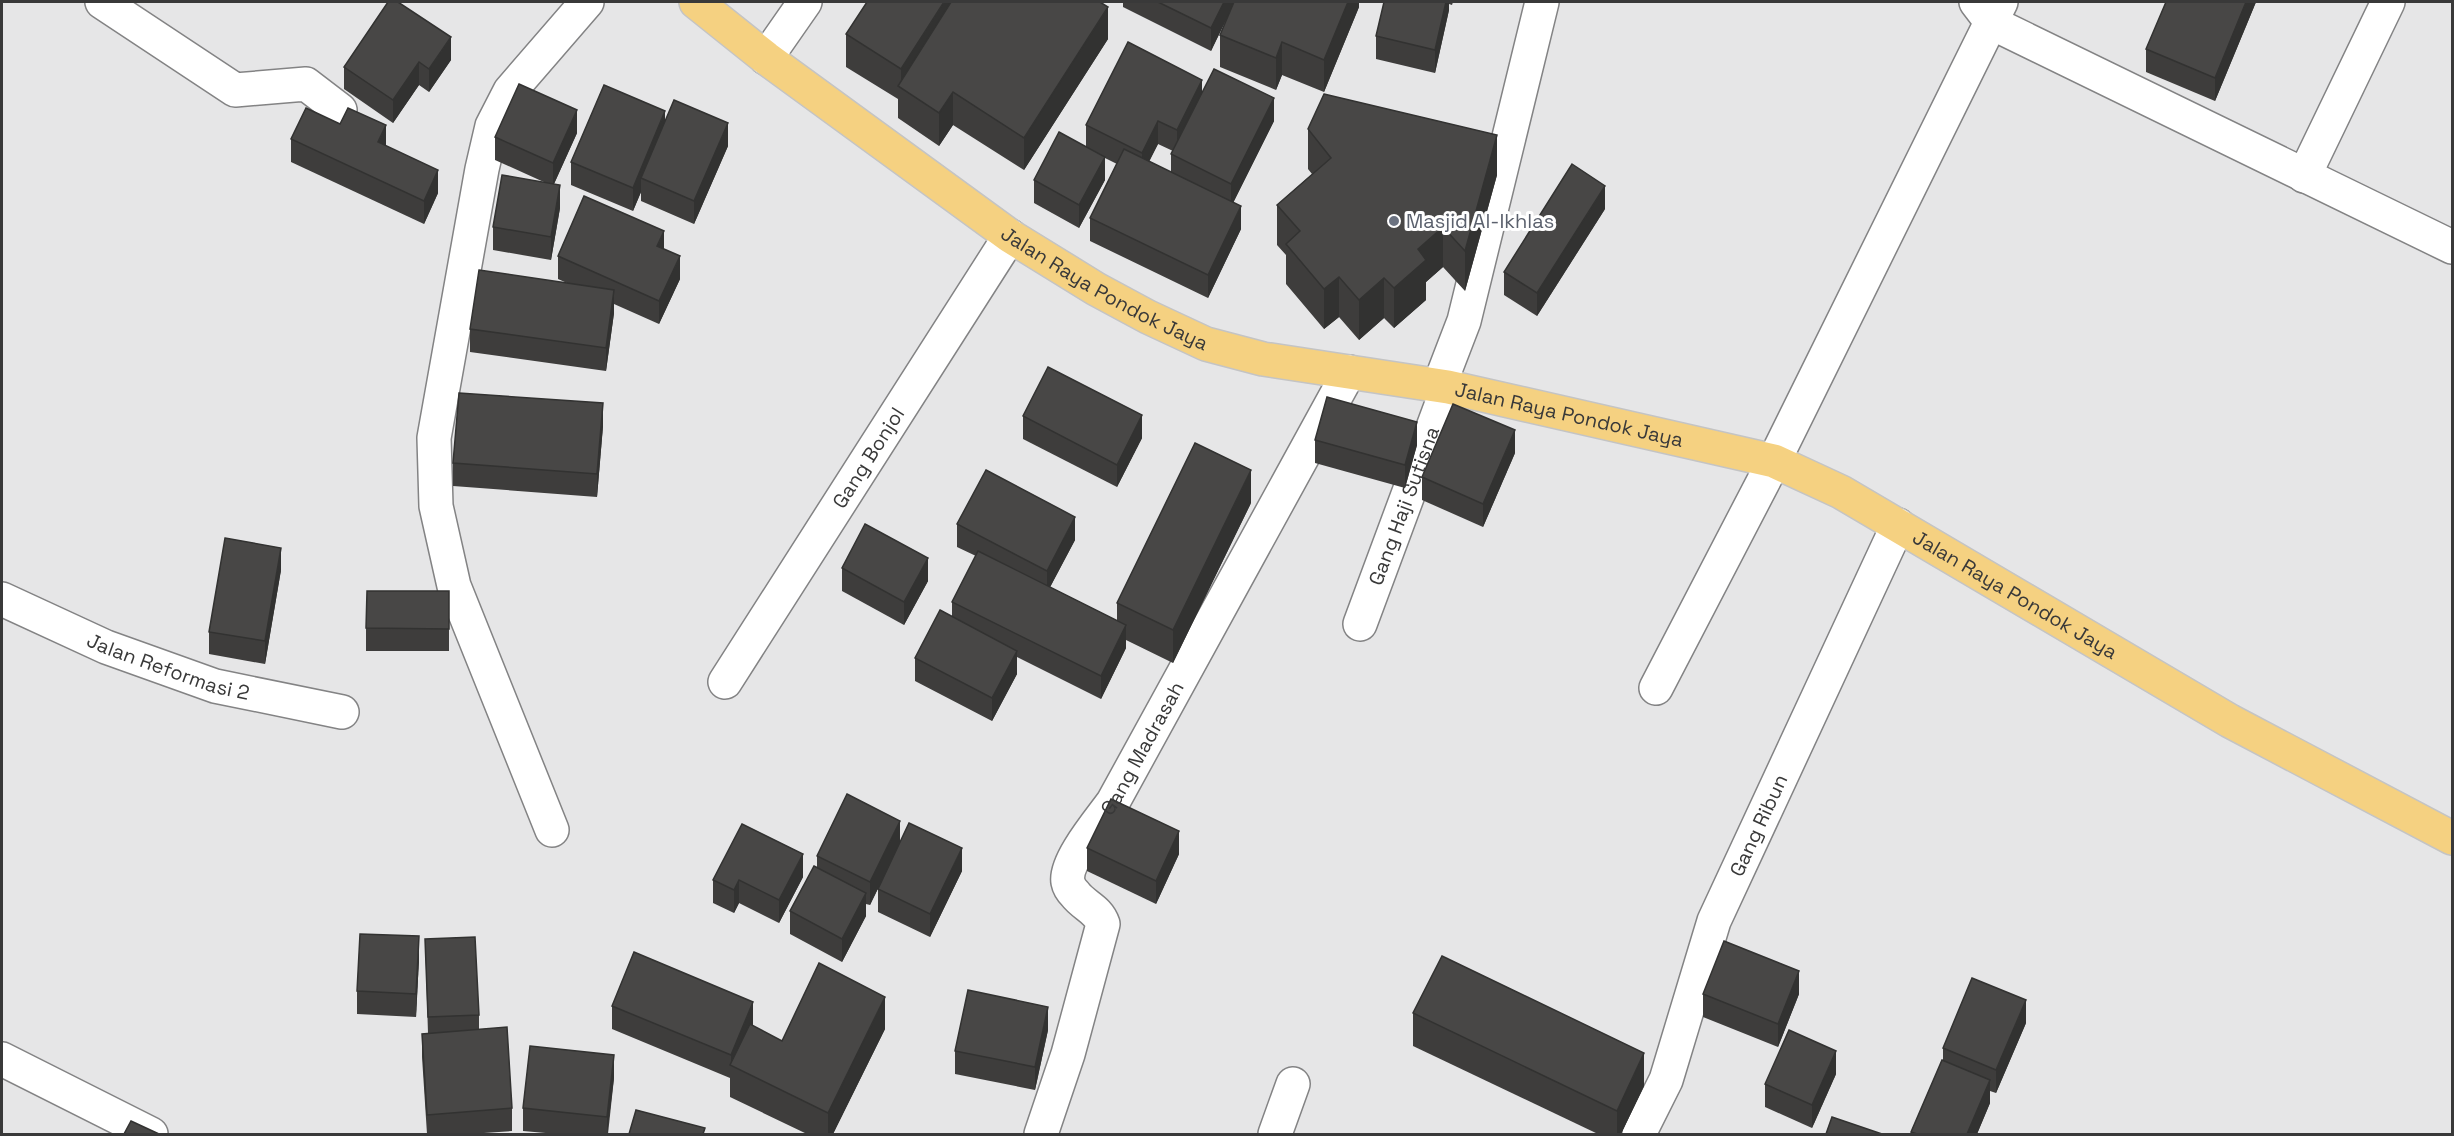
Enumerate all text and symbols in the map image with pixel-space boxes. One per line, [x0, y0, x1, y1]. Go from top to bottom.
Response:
place label: Masjid Al-Ikhlas [1406, 208, 1554, 234]
marker: Masjid Al-Ikhlas [1387, 214, 1401, 228]
street label: Jalan Raya Pondok Jaya [996, 221, 1212, 356]
street label: Jalan Raya Pondok Jaya [1452, 376, 1686, 453]
street label: Gang Bonjol [826, 402, 910, 513]
street label: Gang Haji Sutisna [1363, 423, 1445, 589]
street label: Jalan Raya Pondok Jaya [1908, 524, 2122, 665]
street label: Jalan Reformasi 2 [83, 627, 252, 706]
street label: Gang Madrasah [1095, 677, 1190, 821]
street label: Gang Ribun [1724, 770, 1793, 881]

